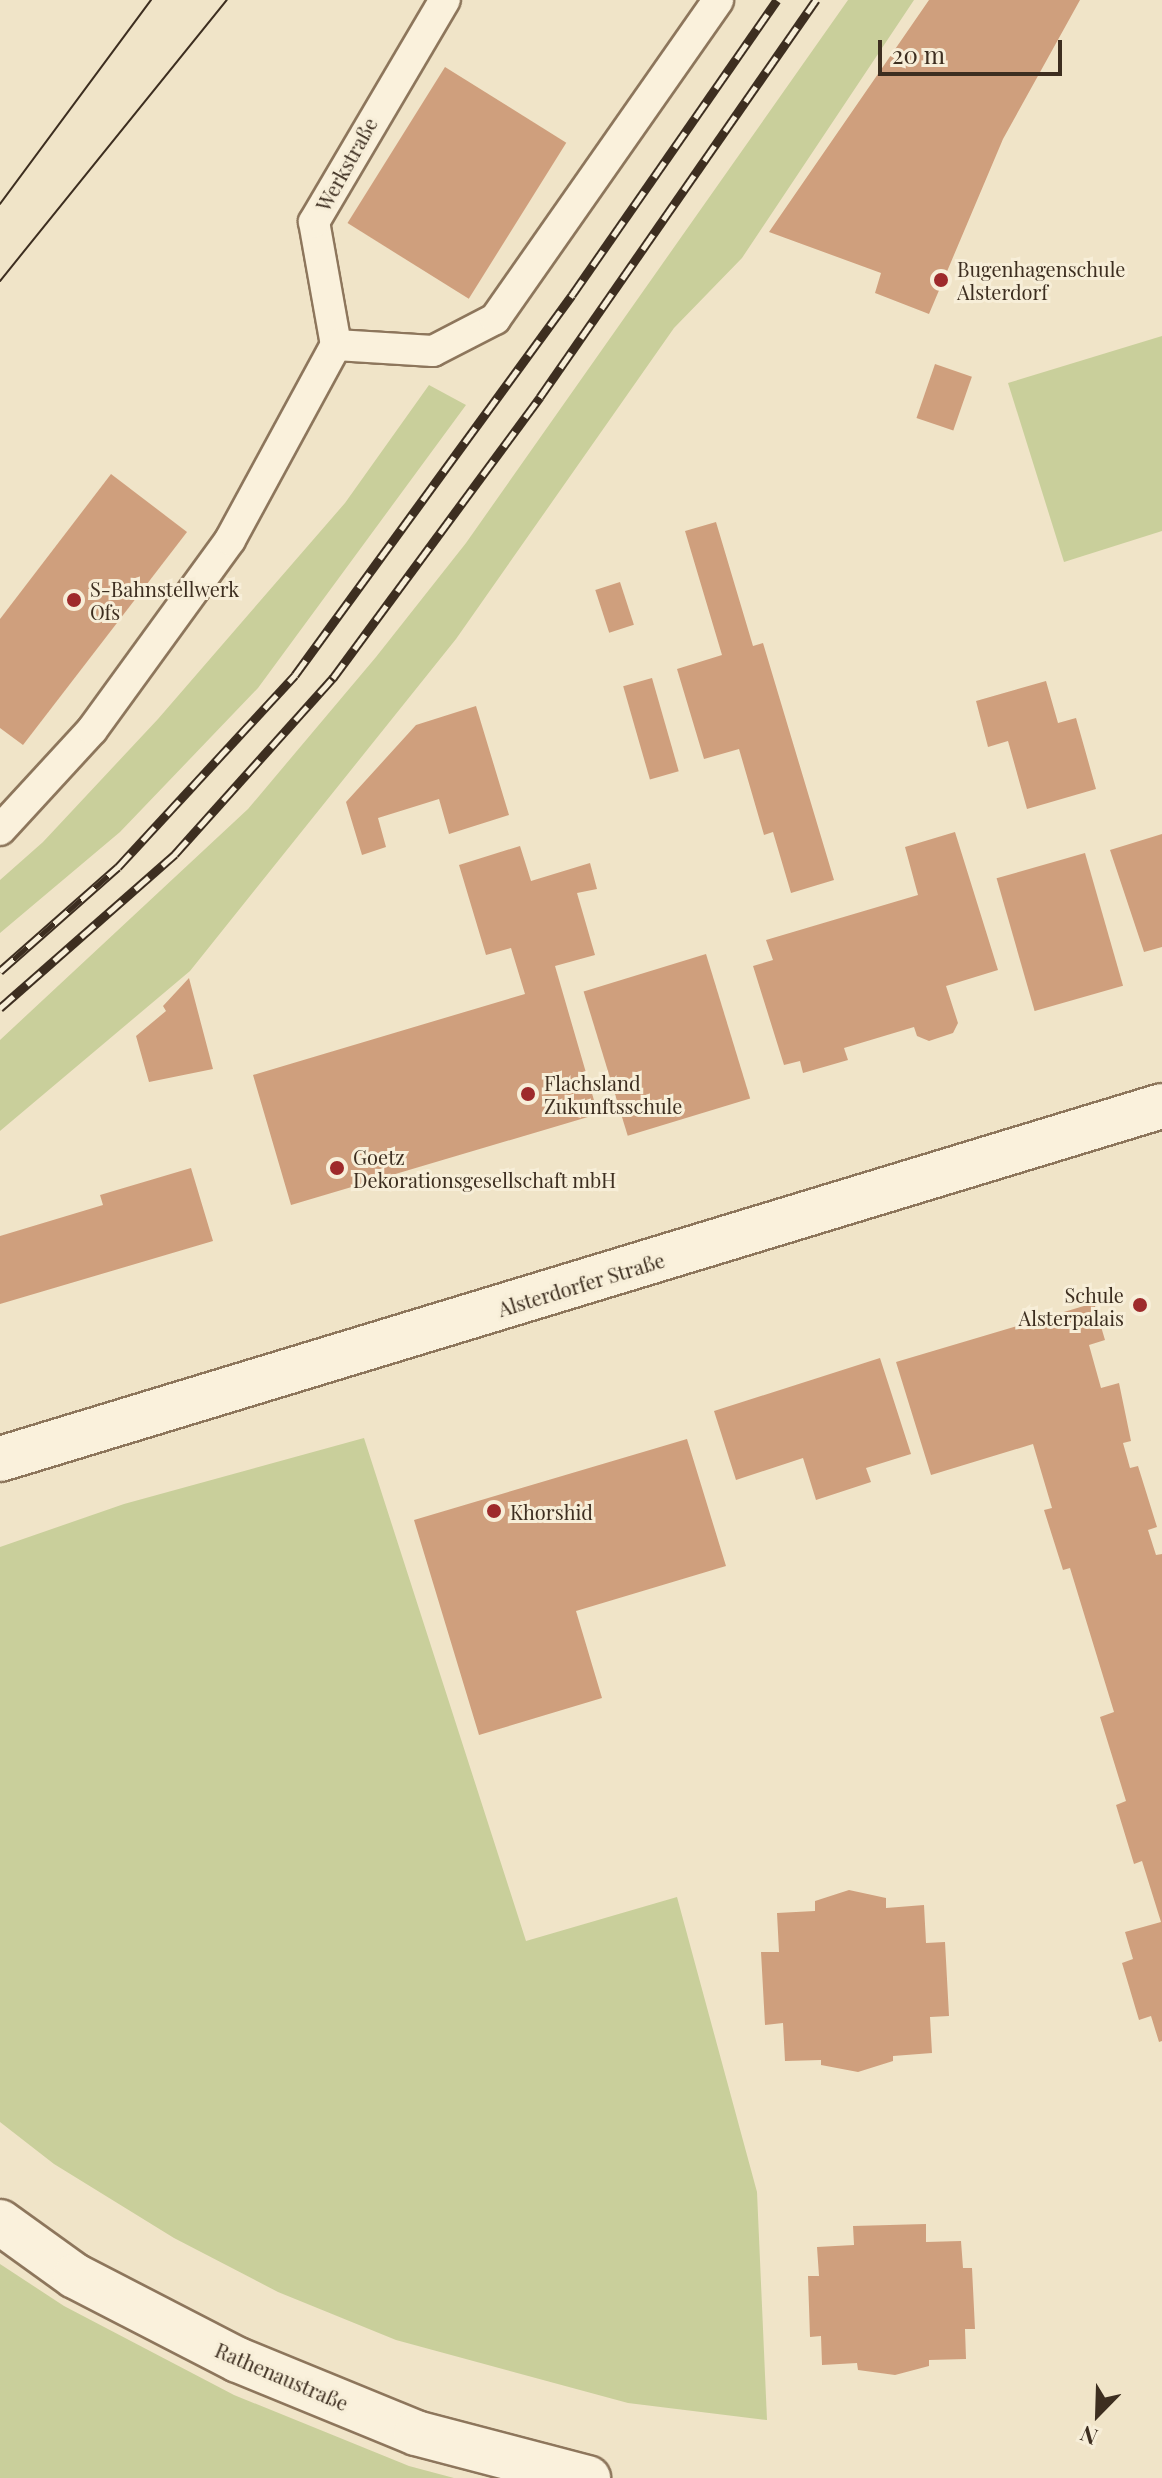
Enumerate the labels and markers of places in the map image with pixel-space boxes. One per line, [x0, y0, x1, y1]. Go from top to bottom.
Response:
place label: Bugenhagenschule Alsterdorf [957, 256, 1125, 303]
marker: Bugenhagenschule Alsterdorf [932, 271, 950, 289]
place label: S-Bahnstellwerk Ofs [90, 576, 239, 623]
marker: S-Bahnstellwerk Ofs [65, 591, 83, 609]
place label: Flachsland Zukunftsschule [544, 1070, 682, 1117]
marker: Flachsland Zukunftsschule [519, 1085, 537, 1103]
place label: Goetz Dekorationsgesellschaft mbH [353, 1144, 616, 1191]
marker: Goetz Dekorationsgesellschaft mbH [328, 1159, 346, 1177]
place label: Schule Alsterpalais [1019, 1282, 1124, 1329]
marker: Schule Alsterpalais [1131, 1296, 1149, 1314]
place label: Khorshid [510, 1499, 593, 1523]
marker: Khorshid [485, 1502, 503, 1520]

